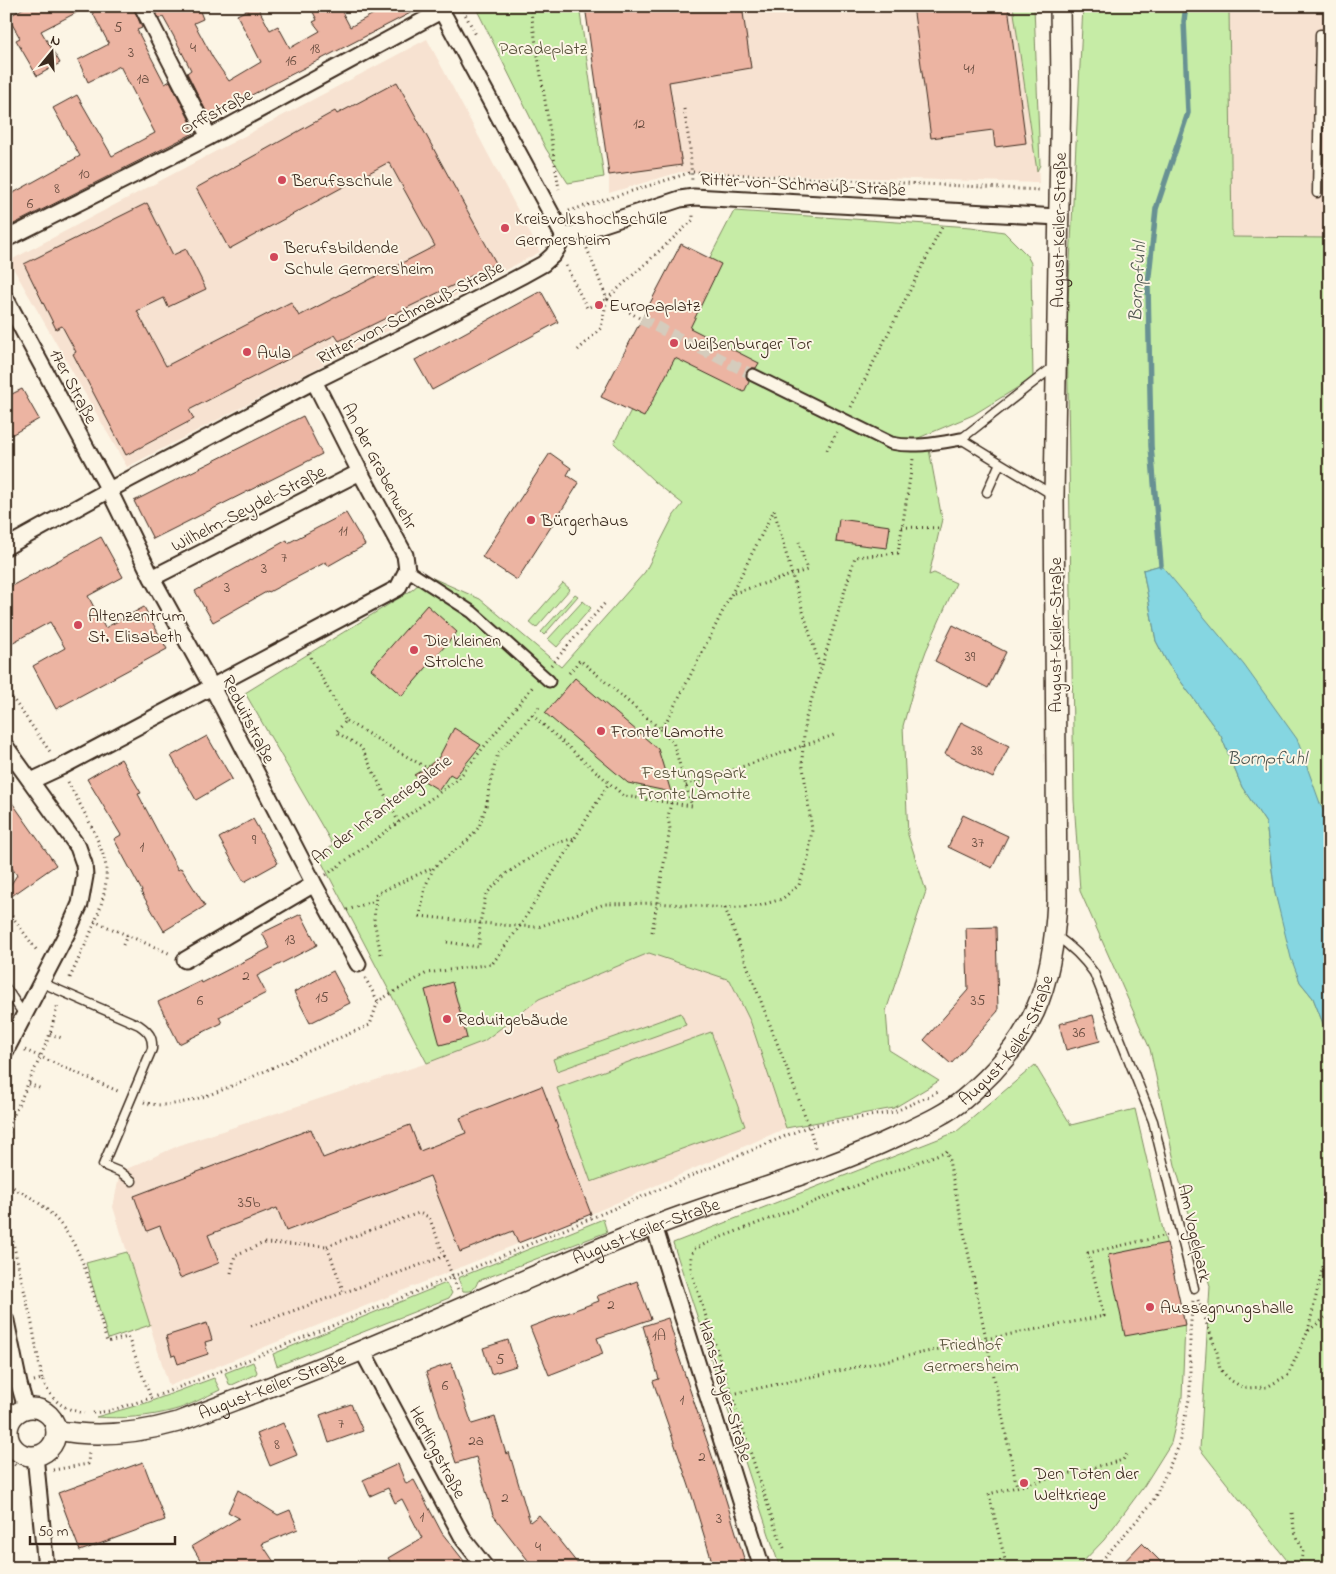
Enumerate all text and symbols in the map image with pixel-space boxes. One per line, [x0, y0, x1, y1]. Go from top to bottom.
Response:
house number: 5 [114, 17, 123, 39]
north arrow [28, 28, 78, 78]
text: N [48, 30, 63, 53]
house number: 4 [190, 37, 196, 59]
park label: Paradeplatz [499, 37, 588, 63]
house number: 18 [310, 38, 321, 60]
house number: 3 [128, 42, 134, 64]
house number: 16 [285, 50, 297, 72]
house number: 41 [964, 58, 975, 80]
house number: 1a [137, 68, 149, 90]
street label: Orffstraße [176, 82, 258, 143]
house number: 12 [633, 113, 646, 135]
street label: August-Keiler-Straße [1046, 151, 1075, 308]
house number: 10 [78, 163, 90, 185]
street label: Ritter-von-Schmauß-Straße [699, 168, 907, 204]
place label: Berufsschule [291, 169, 393, 195]
marker: Berufsschule [276, 174, 288, 186]
house number: 8 [54, 178, 60, 200]
house number: 6 [27, 193, 34, 215]
place label: Kreisvolkshochschule Germersheim [515, 207, 668, 254]
marker: Kreisvolkshochschule Germersheim [499, 222, 511, 234]
place label: Berufsbildende Schule Germersheim [283, 236, 433, 283]
water label: Bornpfuhl [1123, 239, 1154, 323]
marker: Berufsbildende Schule Germersheim [268, 251, 280, 263]
street label: Ritter-von-Schmauß-Straße [313, 255, 509, 372]
place label: Europaplatz [609, 294, 701, 320]
marker: Europaplatz [593, 299, 605, 311]
place label: Weißenburger Tor [684, 332, 812, 359]
marker: Weißenburger Tor [668, 337, 680, 349]
place label: Aula [257, 341, 291, 367]
street label: 17er Straße [42, 345, 103, 430]
marker: Aula [241, 346, 253, 358]
street label: An der Grabenwehr [334, 399, 423, 535]
street label: Wilhelm-Seydel-Straße [167, 459, 331, 560]
place label: Bürgerhaus [540, 509, 628, 536]
marker: Bürgerhaus [525, 514, 537, 526]
house number: 11 [338, 520, 348, 542]
house number: 7 [281, 547, 287, 569]
street label: August-Keiler-Straße [1044, 556, 1071, 713]
house number: 3 [261, 558, 267, 580]
house number: 3 [224, 577, 230, 599]
place label: Altenzentrum St. Elisabeth [88, 604, 185, 651]
marker: Altenzentrum St. Elisabeth [72, 619, 84, 631]
place label: Die kleinen Strolche [423, 629, 501, 676]
marker: Die kleinen Strolche [408, 644, 420, 656]
house number: 39 [965, 646, 976, 668]
street label: Reduitstraße [214, 671, 281, 769]
place label: Fronte Lamotte [610, 720, 724, 746]
marker: Fronte Lamotte [595, 725, 607, 737]
house number: 38 [971, 740, 983, 762]
water label: Bornpfuhl [1227, 746, 1310, 773]
street label: An der Infanteriegalerie [307, 749, 459, 873]
park label: Festungspark Fronte Lamotte [637, 761, 751, 808]
house number: 9 [252, 829, 257, 851]
house number: 37 [972, 832, 984, 854]
house number: 1 [140, 836, 145, 858]
house number: 13 [285, 929, 295, 951]
house number: 2 [242, 965, 250, 987]
street label: August-Keiler-Straße [954, 972, 1062, 1113]
house number: 15 [315, 987, 329, 1009]
house number: 6 [197, 990, 204, 1012]
house number: 35 [971, 990, 986, 1012]
place label: Reduitgebäude [457, 1008, 569, 1035]
marker: Reduitgebäude [441, 1013, 453, 1025]
house number: 36 [1073, 1022, 1086, 1044]
street label: Am Vogelpark [1168, 1182, 1217, 1285]
house number: 35b [238, 1192, 260, 1214]
street label: August-Keiler-Straße [569, 1192, 724, 1273]
house number: 2 [607, 1294, 615, 1316]
place label: Aussegnungshalle [1160, 1296, 1294, 1323]
marker: Aussegnungshalle [1144, 1301, 1156, 1313]
street label: Hans-Mayer-Straße [690, 1318, 758, 1466]
house number: 1A [652, 1325, 666, 1347]
park label: Friedhof Germersheim [923, 1333, 1019, 1380]
street label: August-Keiler-Straße [195, 1347, 351, 1428]
house number: 5 [496, 1349, 505, 1371]
house number: 6 [442, 1375, 449, 1397]
house number: 1 [680, 1389, 685, 1411]
street label: Hertlingstraße [400, 1402, 472, 1505]
house number: 7 [338, 1413, 344, 1435]
house number: 2a [468, 1430, 484, 1452]
house number: 8 [274, 1434, 280, 1456]
house number: 2 [698, 1446, 706, 1468]
place label: Den Toten der Weltkriege [1033, 1462, 1139, 1510]
marker: Den Toten der Weltkriege [1018, 1477, 1030, 1489]
house number: 2 [501, 1487, 509, 1509]
house number: 1 [420, 1506, 425, 1528]
house number: 3 [716, 1508, 722, 1530]
scale bar [30, 1514, 175, 1546]
text: 50 m [38, 1521, 69, 1543]
house number: 4 [535, 1536, 541, 1558]

